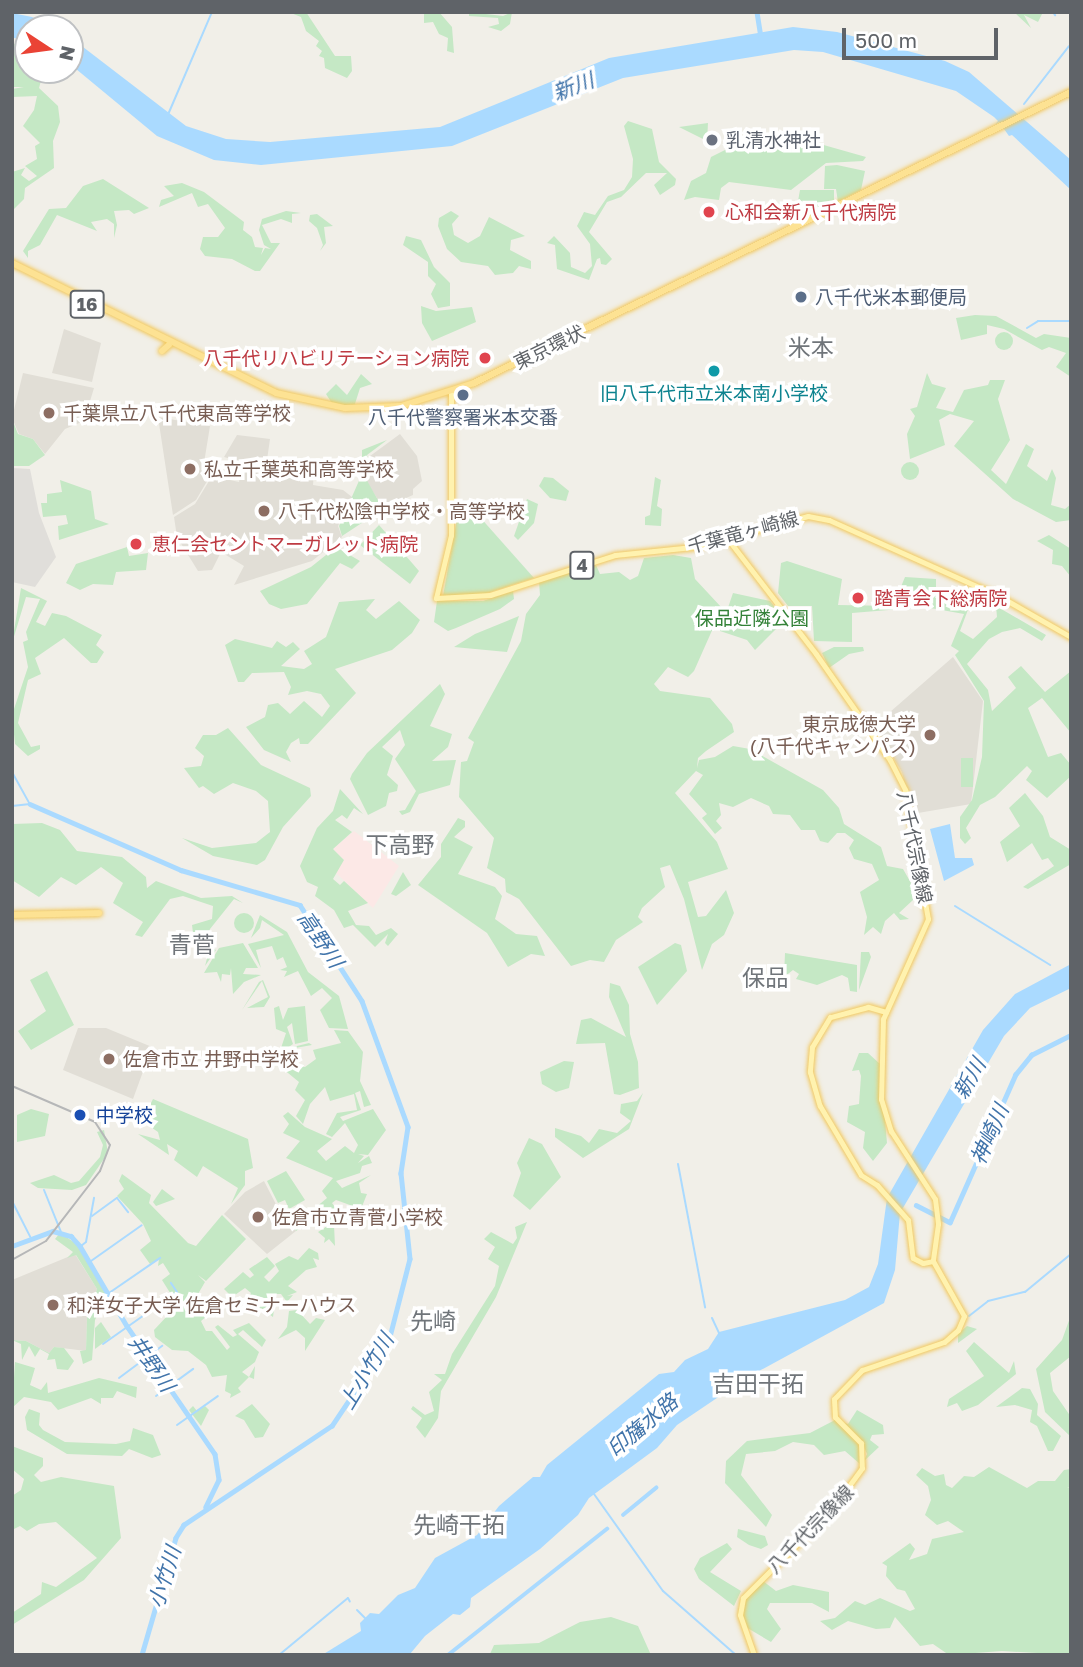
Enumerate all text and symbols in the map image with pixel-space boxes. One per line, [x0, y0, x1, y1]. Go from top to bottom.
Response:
north arrow [14, 14, 84, 84]
scale bar [845, 14, 1001, 58]
text: 500 m [855, 27, 917, 53]
text: N [55, 44, 81, 63]
water label: 新川 [549, 67, 597, 105]
place label: 乳清水神社 [726, 129, 821, 151]
marker: 乳清水神社 [704, 132, 720, 148]
place label: 心和会新八千代病院 [725, 201, 896, 223]
marker: 心和会新八千代病院 [699, 202, 719, 222]
place label: 八千代米本郵便局 [815, 286, 967, 308]
marker: 八千代米本郵便局 [793, 289, 809, 305]
road number: 16 [70, 290, 104, 318]
street label: 東京環状 [510, 320, 588, 374]
district label: 米本 [788, 333, 834, 361]
place label: 八千代リハビリテーション病院 [203, 347, 469, 369]
marker: 八千代リハビリテーション病院 [475, 348, 495, 368]
marker: 旧八千代市立米本南小学校 [706, 363, 722, 379]
place label: 旧八千代市立米本南小学校 [600, 382, 828, 404]
marker: 八千代警察署米本交番 [455, 387, 471, 403]
place label: 千葉県立八千代東高等学校 [63, 402, 291, 424]
marker: 千葉県立八千代東高等学校 [41, 405, 57, 421]
place label: 八千代警察署米本交番 [368, 406, 558, 428]
place label: 私立千葉英和高等学校 [204, 458, 394, 480]
marker: 私立千葉英和高等学校 [182, 461, 198, 477]
place label: 八千代松陰中学校・高等学校 [278, 500, 525, 522]
marker: 八千代松陰中学校・高等学校 [256, 503, 272, 519]
street label: 千葉竜ヶ崎線 [685, 506, 801, 558]
place label: 恵仁会セントマーガレット病院 [152, 533, 418, 555]
marker: 恵仁会セントマーガレット病院 [126, 534, 146, 554]
road number: 4 [568, 550, 596, 580]
place label: 踏青会下総病院 [874, 587, 1007, 609]
marker: 踏青会下総病院 [848, 588, 868, 608]
park label: 保品近隣公園 [695, 607, 809, 629]
place label: 東京成徳大学 (八千代キャンパス) [750, 713, 916, 757]
marker: 東京成徳大学 (八千代キャンパス) [922, 727, 938, 743]
street label: 八千代宗像線 [893, 789, 937, 905]
district label: 下高野 [366, 830, 434, 858]
water label: 高野川 [293, 906, 349, 972]
district label: 青菅 [169, 930, 215, 958]
district label: 保品 [742, 963, 788, 991]
place label: 佐倉市立 井野中学校 [123, 1048, 299, 1070]
marker: 佐倉市立 井野中学校 [101, 1051, 117, 1067]
water label: 新川 [948, 1054, 990, 1102]
water label: 神崎川 [965, 1100, 1013, 1168]
place label: 中学校 [96, 1104, 153, 1126]
marker: 中学校 [70, 1105, 90, 1125]
place label: 佐倉市立青菅小学校 [272, 1206, 443, 1228]
marker: 佐倉市立青菅小学校 [250, 1209, 266, 1225]
place label: 和洋女子大学 佐倉セミナーハウス [67, 1294, 357, 1316]
marker: 和洋女子大学 佐倉セミナーハウス [45, 1297, 61, 1313]
district label: 先崎 [410, 1306, 456, 1334]
water label: 上小竹川 [334, 1329, 398, 1413]
water label: 井野川 [124, 1330, 180, 1396]
district label: 吉田干拓 [712, 1369, 804, 1397]
water label: 印旛水路 [602, 1388, 682, 1462]
street label: 八千代宗像線 [762, 1480, 858, 1578]
district label: 先崎干拓 [413, 1510, 505, 1538]
water label: 小竹川 [143, 1543, 185, 1611]

